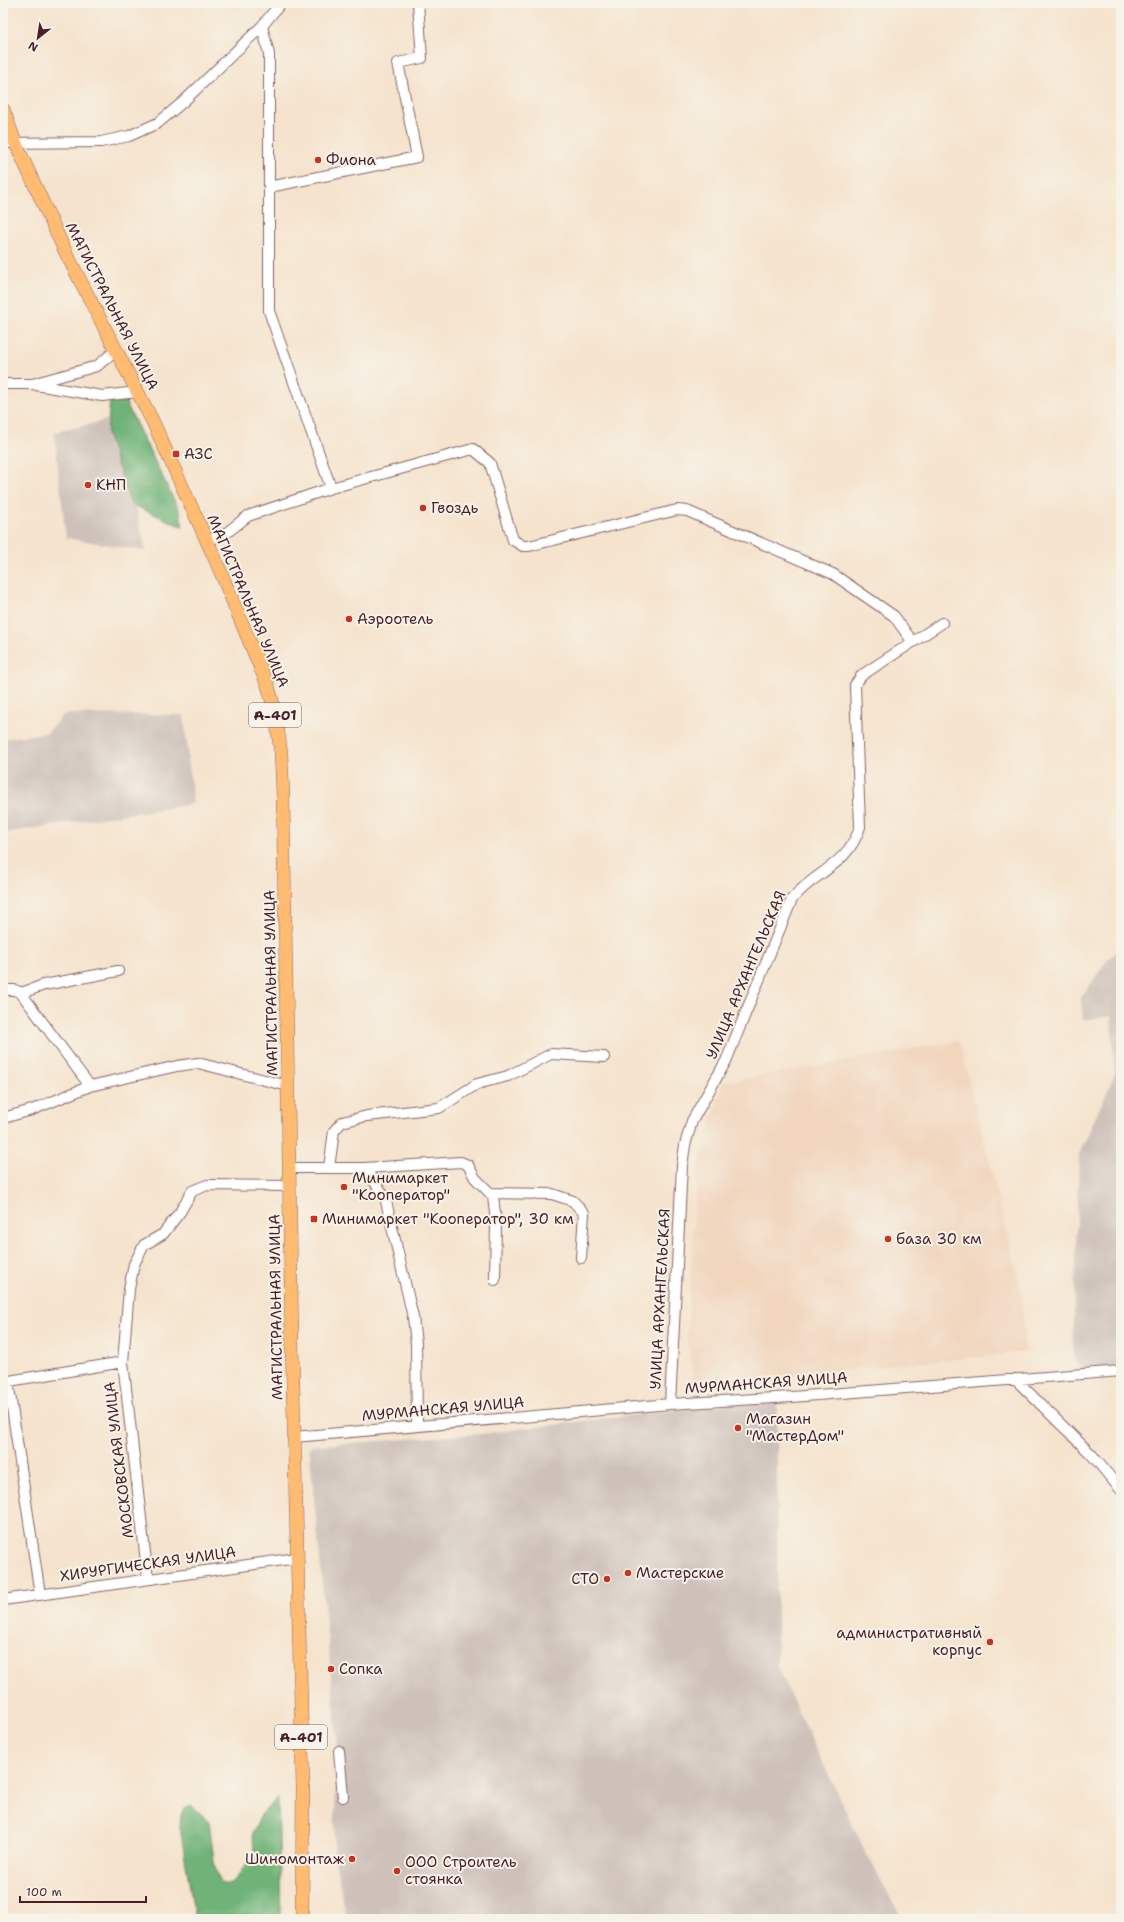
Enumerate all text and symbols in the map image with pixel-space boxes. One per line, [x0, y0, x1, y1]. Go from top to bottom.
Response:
north arrow [18, 18, 58, 58]
text: N [25, 37, 41, 55]
place label: Фиона [326, 150, 377, 170]
marker: Фиона [313, 155, 323, 165]
street label: МАГИСТРАЛЬНАЯ УЛИЦА [61, 219, 163, 393]
place label: АЗС [184, 444, 213, 464]
marker: АЗС [171, 449, 181, 459]
place label: КНП [96, 475, 126, 495]
marker: КНП [83, 480, 93, 490]
place label: Гвоздь [431, 498, 479, 518]
marker: Гвоздь [418, 503, 428, 513]
street label: МАГИСТРАЛЬНАЯ УЛИЦА [202, 511, 294, 691]
place label: Аэроотель [357, 609, 434, 629]
marker: Аэроотель [344, 614, 354, 624]
road number: А-401 [249, 703, 301, 727]
street label: УЛИЦА АРХАНГЕЛЬСКАЯ [701, 888, 791, 1062]
street label: МАГИСТРАЛЬНАЯ УЛИЦА [259, 890, 283, 1076]
place label: Минимаркет "Кооператор" [352, 1168, 450, 1205]
marker: Минимаркет "Кооператор" [339, 1182, 349, 1192]
street label: УЛИЦА АРХАНГЕЛЬСКАЯ [645, 1208, 675, 1390]
place label: Минимаркет "Кооператор", 30 км [322, 1209, 574, 1229]
street label: МАГИСТРАЛЬНАЯ УЛИЦА [264, 1214, 288, 1400]
marker: Минимаркет "Кооператор", 30 км [309, 1214, 319, 1224]
place label: база 30 км [896, 1229, 982, 1249]
marker: база 30 км [883, 1234, 893, 1244]
street label: МУРМАНСКАЯ УЛИЦА [684, 1367, 848, 1399]
street label: МОСКОВСКАЯ УЛИЦА [99, 1380, 139, 1540]
street label: МУРМАНСКАЯ УЛИЦА [361, 1392, 525, 1426]
place label: Магазин "МастерДом" [746, 1409, 844, 1446]
marker: Магазин "МастерДом" [733, 1423, 743, 1433]
street label: ХИРУРГИЧЕСКАЯ УЛИЦА [59, 1542, 237, 1586]
place label: Мастерские [636, 1563, 724, 1583]
marker: Мастерские [623, 1568, 633, 1578]
place label: СТО [571, 1569, 599, 1589]
marker: СТО [602, 1574, 612, 1584]
place label: административный корпус [836, 1623, 982, 1660]
marker: административный корпус [985, 1637, 995, 1647]
place label: Сопка [339, 1659, 383, 1679]
marker: Сопка [326, 1664, 336, 1674]
road number: А-401 [275, 1725, 327, 1749]
place label: Шиномонтаж [245, 1849, 345, 1869]
place label: ООО Строитель стоянка [405, 1852, 517, 1889]
marker: Шиномонтаж [347, 1854, 357, 1864]
marker: ООО Строитель стоянка [392, 1866, 402, 1876]
scale bar [20, 1878, 146, 1904]
text: 100 m [26, 1884, 62, 1900]

